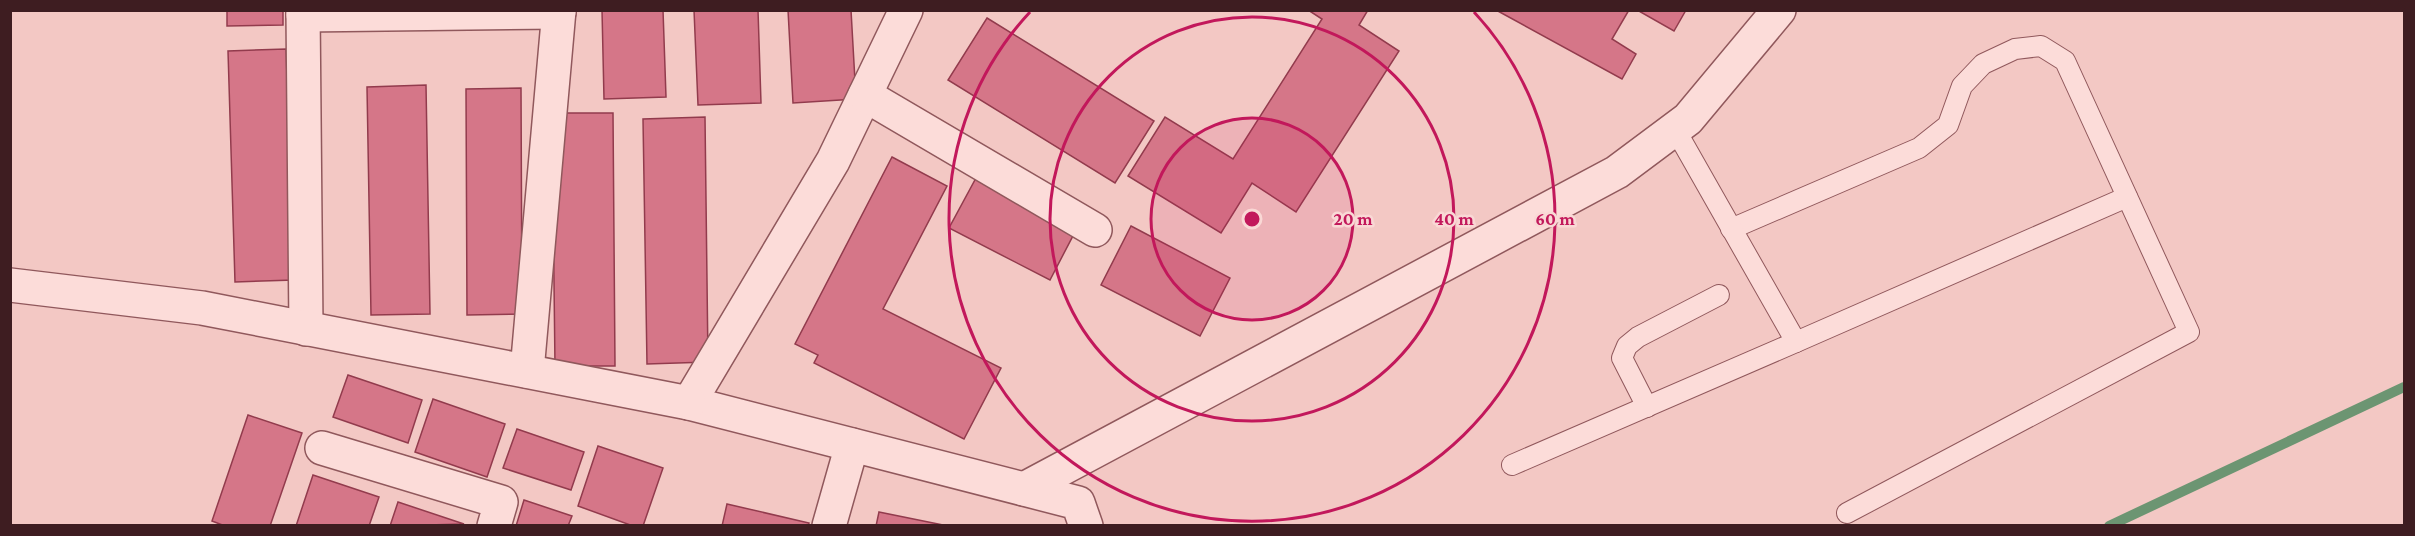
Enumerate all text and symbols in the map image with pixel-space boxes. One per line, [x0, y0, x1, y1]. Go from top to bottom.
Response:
centre of rings [1242, 209, 1262, 229]
text: 20 m [1334, 209, 1373, 229]
text: 40 m [1434, 209, 1474, 229]
text: 60 m [1535, 209, 1575, 229]

